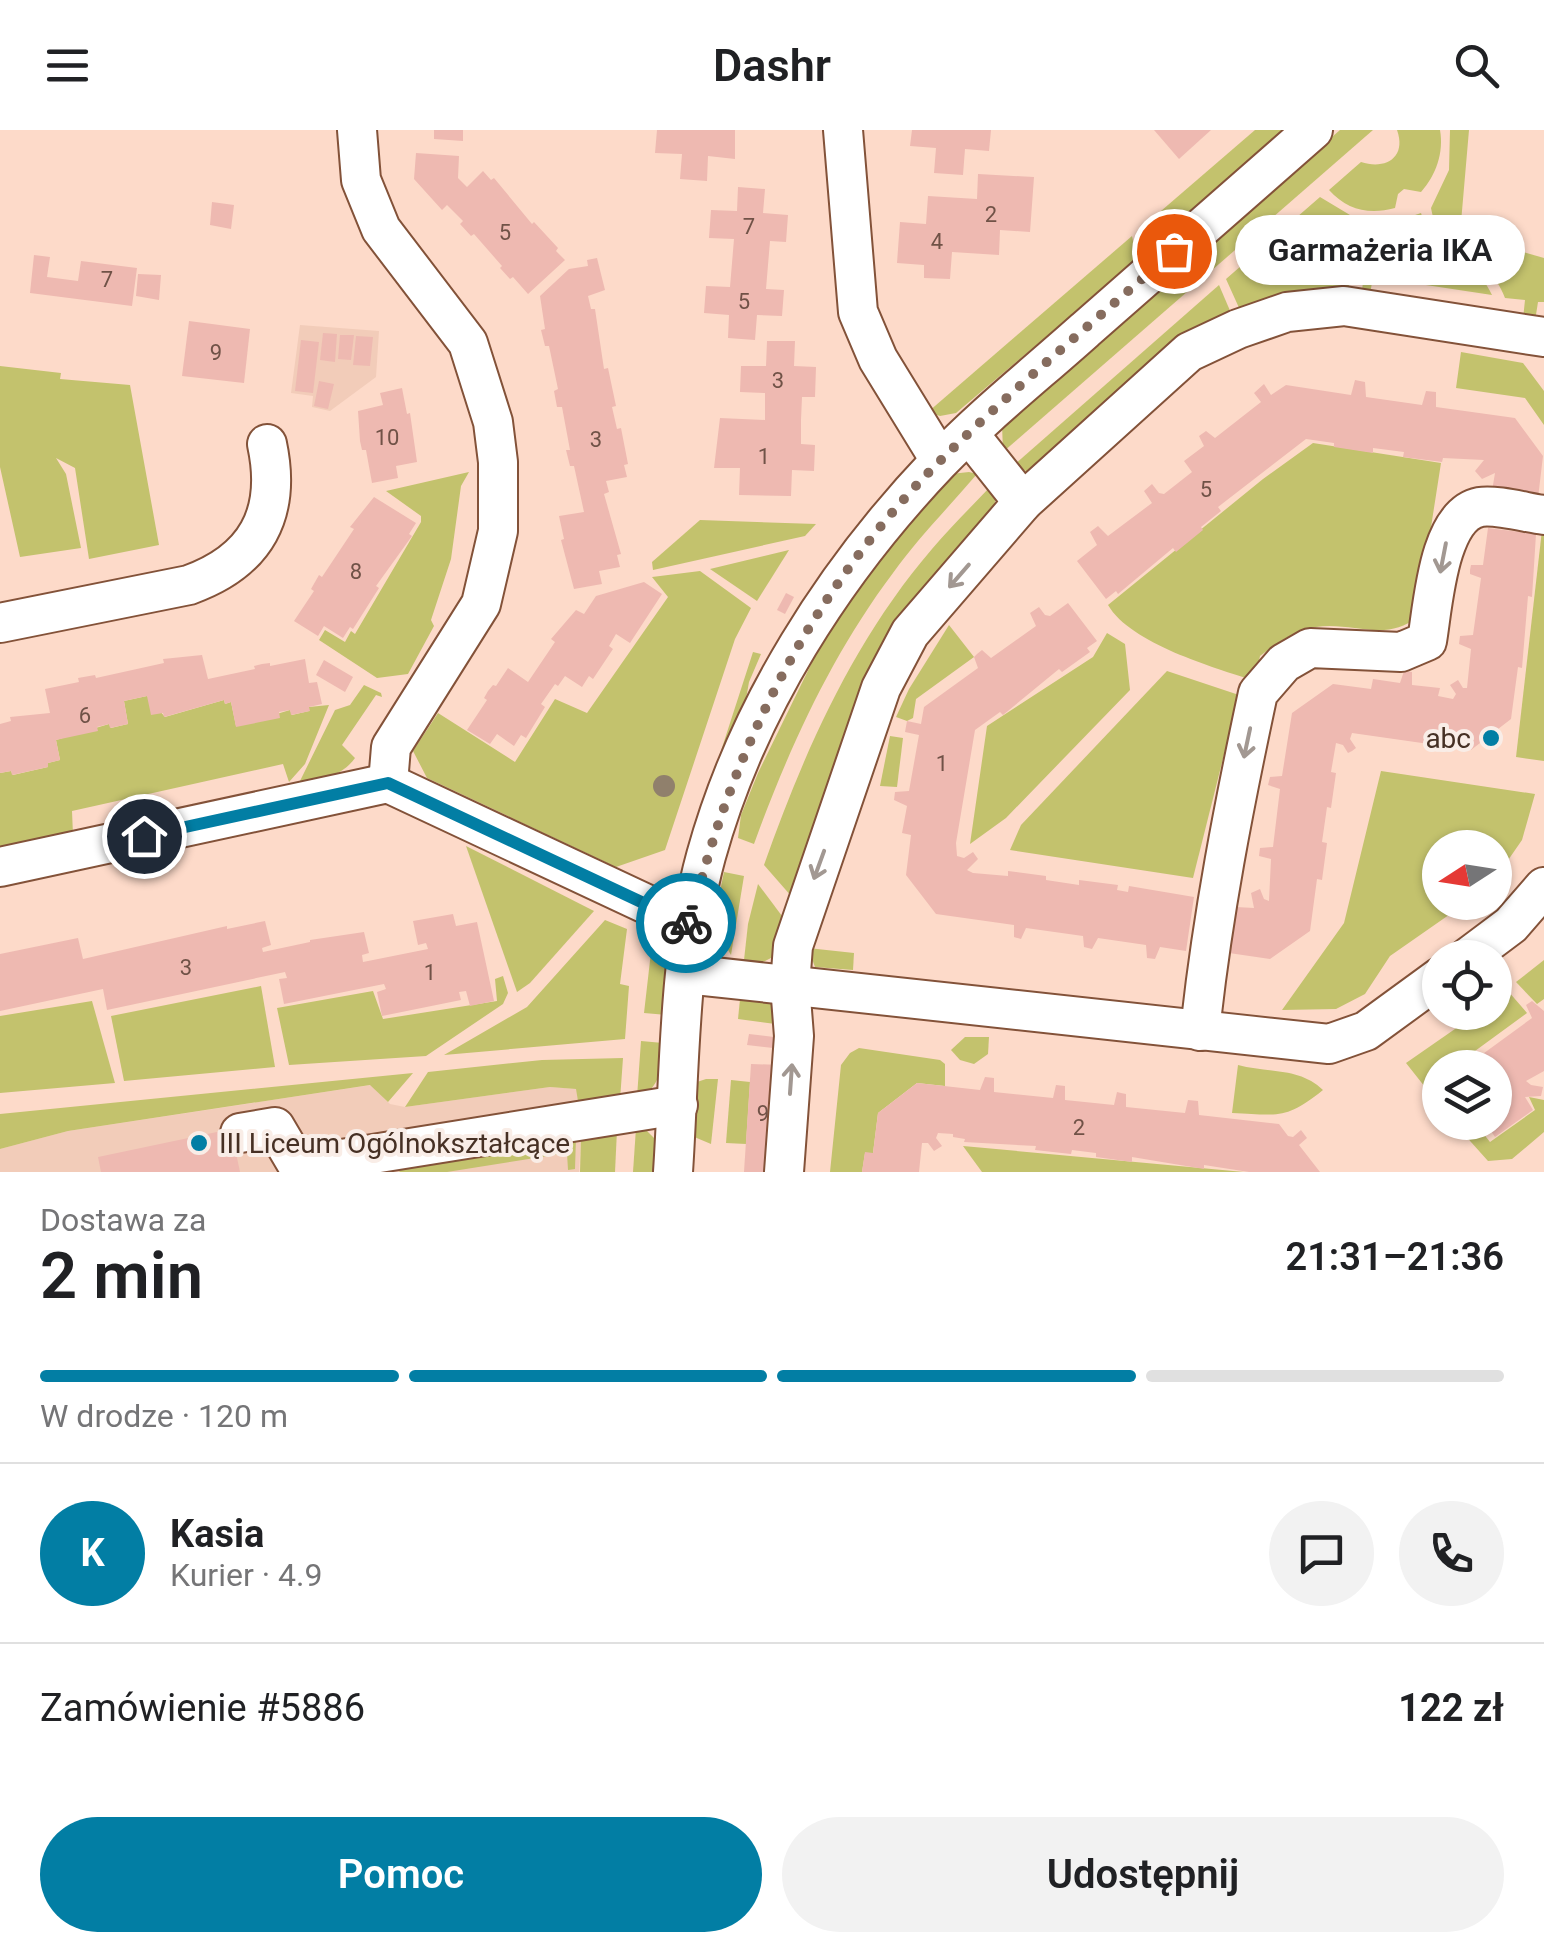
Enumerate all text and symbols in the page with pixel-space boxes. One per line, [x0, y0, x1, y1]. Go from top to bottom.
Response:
icon: menu [40, 38, 95, 93]
icon: search [1449, 38, 1504, 93]
text: Dashr [713, 39, 831, 92]
house number: 2 [985, 202, 997, 227]
pin [1132, 209, 1217, 294]
house number: 7 [743, 214, 755, 239]
callout: Garmażeria IKA [1234, 216, 1524, 286]
house number: 5 [499, 220, 511, 245]
icon: bag [1147, 224, 1202, 279]
house number: 4 [931, 229, 943, 254]
text: Garmażeria IKA [1268, 231, 1492, 269]
house number: 7 [101, 267, 113, 292]
house number: 5 [738, 289, 750, 314]
house number: 9 [210, 340, 222, 365]
house number: 3 [772, 368, 784, 393]
house number: 10 [375, 425, 399, 450]
house number: 3 [590, 427, 602, 452]
house number: 1 [758, 444, 770, 469]
house number: 5 [1200, 477, 1212, 502]
one-way arrow [1432, 541, 1451, 573]
house number: 8 [350, 559, 362, 584]
one-way arrow [948, 563, 971, 588]
house number: 6 [79, 703, 91, 728]
place label: abc [1425, 722, 1471, 755]
one-way arrow [1237, 726, 1256, 758]
marker: abc [1480, 727, 1502, 749]
house number: 1 [936, 751, 948, 776]
pin [102, 794, 187, 879]
icon: home [117, 809, 172, 864]
north arrow [1422, 830, 1512, 920]
map controls [1422, 830, 1512, 1140]
one-way arrow [809, 848, 827, 879]
courier [636, 873, 736, 973]
icon: bike [659, 896, 714, 951]
button: locate [1422, 940, 1512, 1030]
house number: 3 [180, 955, 192, 980]
house number: 1 [424, 960, 436, 985]
button: layers [1422, 1050, 1512, 1140]
one-way arrow [781, 1063, 800, 1095]
house number: 9 [757, 1101, 769, 1126]
house number: 2 [1073, 1115, 1085, 1140]
place label: III Liceum Ogólnokształcące [219, 1127, 570, 1160]
marker: III Liceum Ogólnokształcące [188, 1132, 210, 1154]
text: Dostawa za [40, 1201, 206, 1239]
text: 21:31–21:36 [1285, 1235, 1504, 1279]
text: 2 min [40, 1238, 203, 1314]
text: W drodze · 120 m [40, 1397, 288, 1435]
button: chat [1269, 1501, 1374, 1606]
button: phone [1399, 1501, 1504, 1606]
text: Kasia [170, 1512, 264, 1556]
text: K [80, 1531, 105, 1575]
text: Kurier · 4.9 [170, 1556, 322, 1594]
text: Zamówienie #5886 [40, 1686, 365, 1730]
text: 122 zł [1398, 1686, 1504, 1730]
button: Pomoc [40, 1817, 762, 1932]
button: Udostępnij [782, 1817, 1504, 1932]

